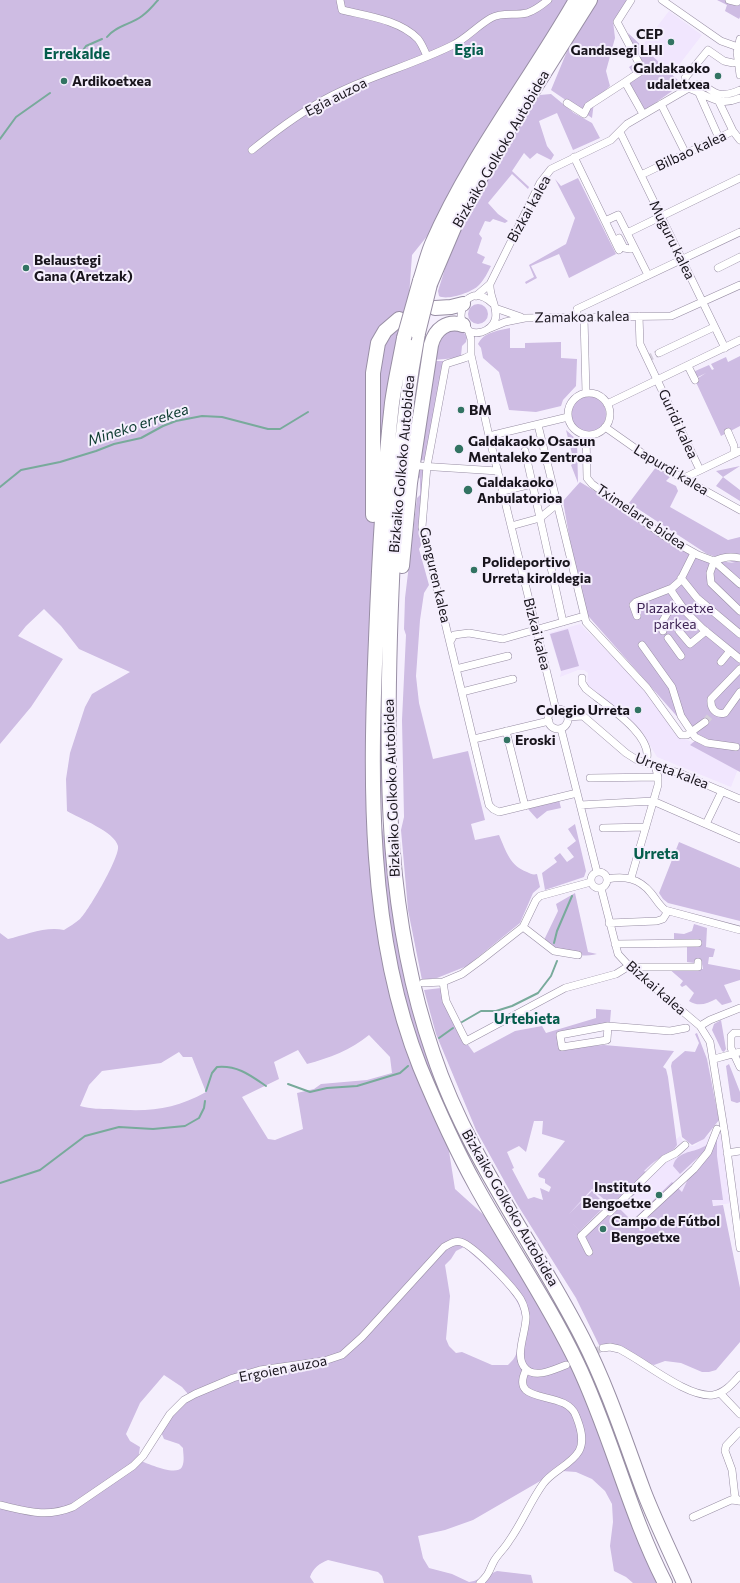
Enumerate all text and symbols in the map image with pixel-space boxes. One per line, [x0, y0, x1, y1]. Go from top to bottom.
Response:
place label: CEP Gandasegi LHI [571, 26, 663, 58]
marker: CEP Gandasegi LHI [666, 37, 676, 47]
district label: Egia [454, 41, 484, 59]
district label: Errekalde [44, 45, 110, 63]
place label: Galdakaoko udaletxea [633, 60, 710, 92]
street label: Bizkaiko Golkoko Autobidea [449, 67, 553, 231]
marker: Galdakaoko udaletxea [713, 71, 723, 81]
place label: Ardikoetxea [72, 73, 151, 89]
street label: Egia auzoa [302, 74, 370, 120]
marker: Ardikoetxea [59, 76, 69, 86]
street label: Bilbao kalea [653, 127, 729, 175]
street label: Bizkai kalea [504, 173, 554, 245]
street label: Muguru kalea [646, 198, 698, 282]
place label: Belaustegi Gana (Aretzak) [34, 252, 133, 284]
marker: Belaustegi Gana (Aretzak) [21, 263, 31, 273]
street label: Zamakoa kalea [534, 308, 630, 326]
street label: Bizkaiko Golkoko Autobidea [386, 374, 418, 554]
street label: Guridi kalea [655, 387, 701, 461]
water label: Mineko errekea [85, 400, 191, 450]
place label: BM [469, 402, 492, 418]
marker: BM [456, 405, 466, 415]
place label: Galdakaoko Osasun Mentaleko Zentroa [468, 433, 595, 466]
street label: Lapurdi kalea [631, 441, 711, 499]
marker: Galdakaoko Osasun Mentaleko Zentroa [453, 443, 465, 455]
place label: Galdakaoko Anbulatorioa [477, 474, 562, 506]
street label: Tximelarre bidea [593, 481, 689, 553]
marker: Galdakaoko Anbulatorioa [462, 484, 474, 496]
street label: Ganguren kalea [416, 526, 454, 624]
place label: Polideportivo Urreta kiroldegia [482, 554, 591, 586]
marker: Polideportivo Urreta kiroldegia [469, 565, 479, 575]
street label: Bizkai kalea [520, 596, 554, 672]
park label: Plazakoetxe parkea [636, 600, 714, 632]
street label: Bizkaiko Golkoko Autobidea [380, 698, 404, 878]
place label: Colegio Urreta [536, 702, 630, 718]
marker: Colegio Urreta [633, 705, 643, 715]
place label: Eroski [515, 732, 556, 748]
marker: Eroski [502, 735, 512, 745]
street label: Urreta kalea [633, 749, 711, 793]
district label: Urreta [633, 845, 679, 863]
street label: Bizkai kalea [623, 957, 689, 1019]
district label: Urtebieta [494, 1010, 560, 1028]
street label: Bizkaiko Golkoko Autobidea [458, 1126, 562, 1290]
place label: Instituto Bengoetxe [582, 1179, 651, 1212]
marker: Instituto Bengoetxe [654, 1190, 664, 1200]
place label: Campo de Fútbol Bengoetxe [611, 1213, 720, 1246]
marker: Campo de Fútbol Bengoetxe [598, 1224, 608, 1234]
street label: Ergoien auzoa [238, 1352, 328, 1386]

